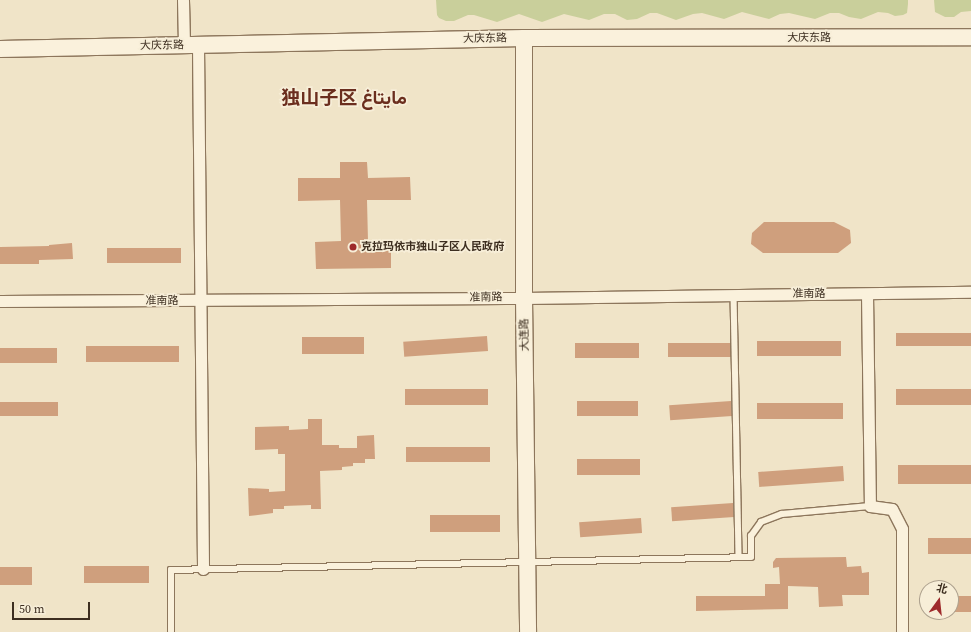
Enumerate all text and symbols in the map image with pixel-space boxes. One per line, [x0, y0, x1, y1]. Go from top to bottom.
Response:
street label: 大庆东路 [787, 31, 831, 45]
street label: 大庆东路 [463, 32, 507, 46]
street label: 大庆东路 [140, 39, 184, 53]
district label: 独山子区 مايتاغ [281, 87, 407, 109]
place label: 克拉玛依市独山子区人民政府 [361, 240, 504, 254]
marker: 克拉玛依市独山子区人民政府 [348, 242, 358, 252]
street label: 准南路 [793, 287, 825, 301]
street label: 准南路 [469, 291, 503, 305]
street label: 准南路 [146, 294, 178, 308]
street label: 大连路 [518, 318, 532, 352]
north arrow [919, 580, 959, 620]
text: 北 [935, 580, 949, 598]
scale bar [14, 594, 92, 620]
text: 50 m [19, 601, 45, 617]

